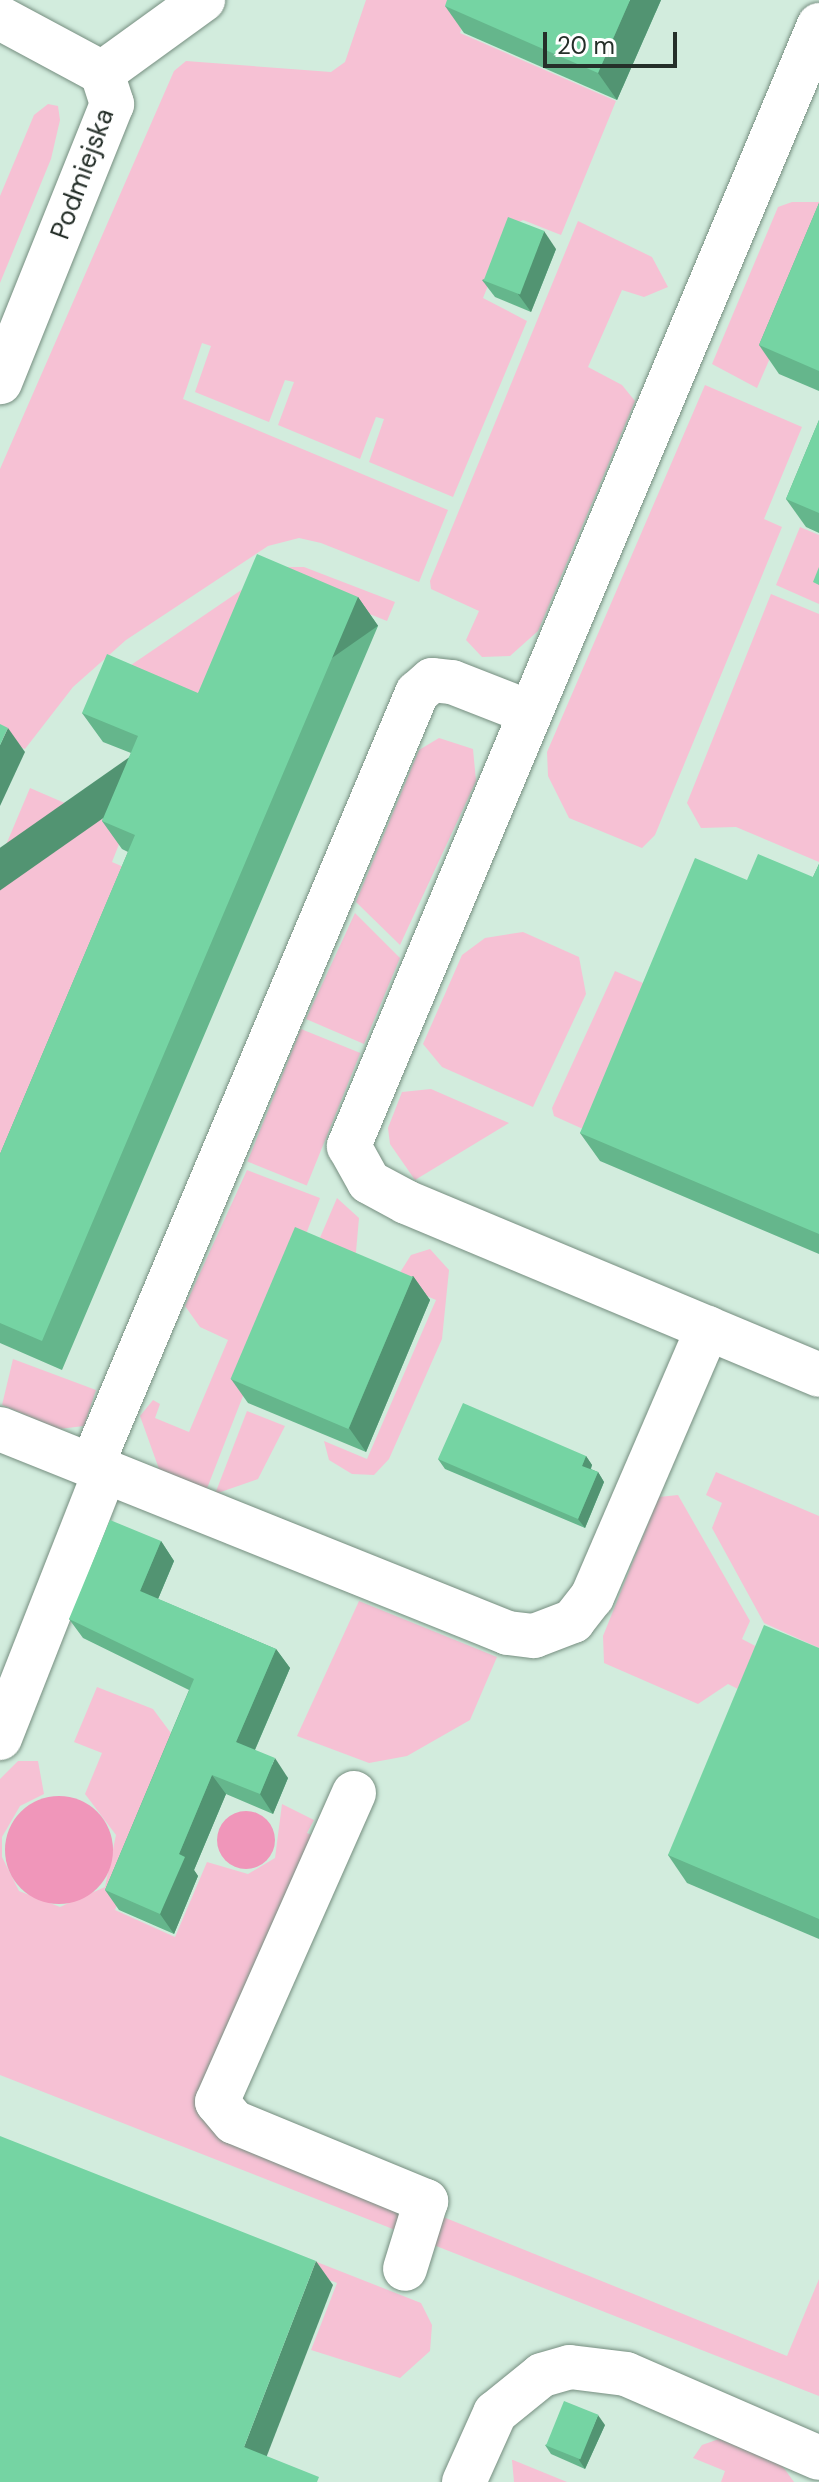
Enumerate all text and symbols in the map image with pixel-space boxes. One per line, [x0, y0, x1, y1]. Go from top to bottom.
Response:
scale bar [547, 16, 681, 66]
text: 20 m [557, 30, 615, 61]
street label: Podmiejska [45, 104, 121, 244]

